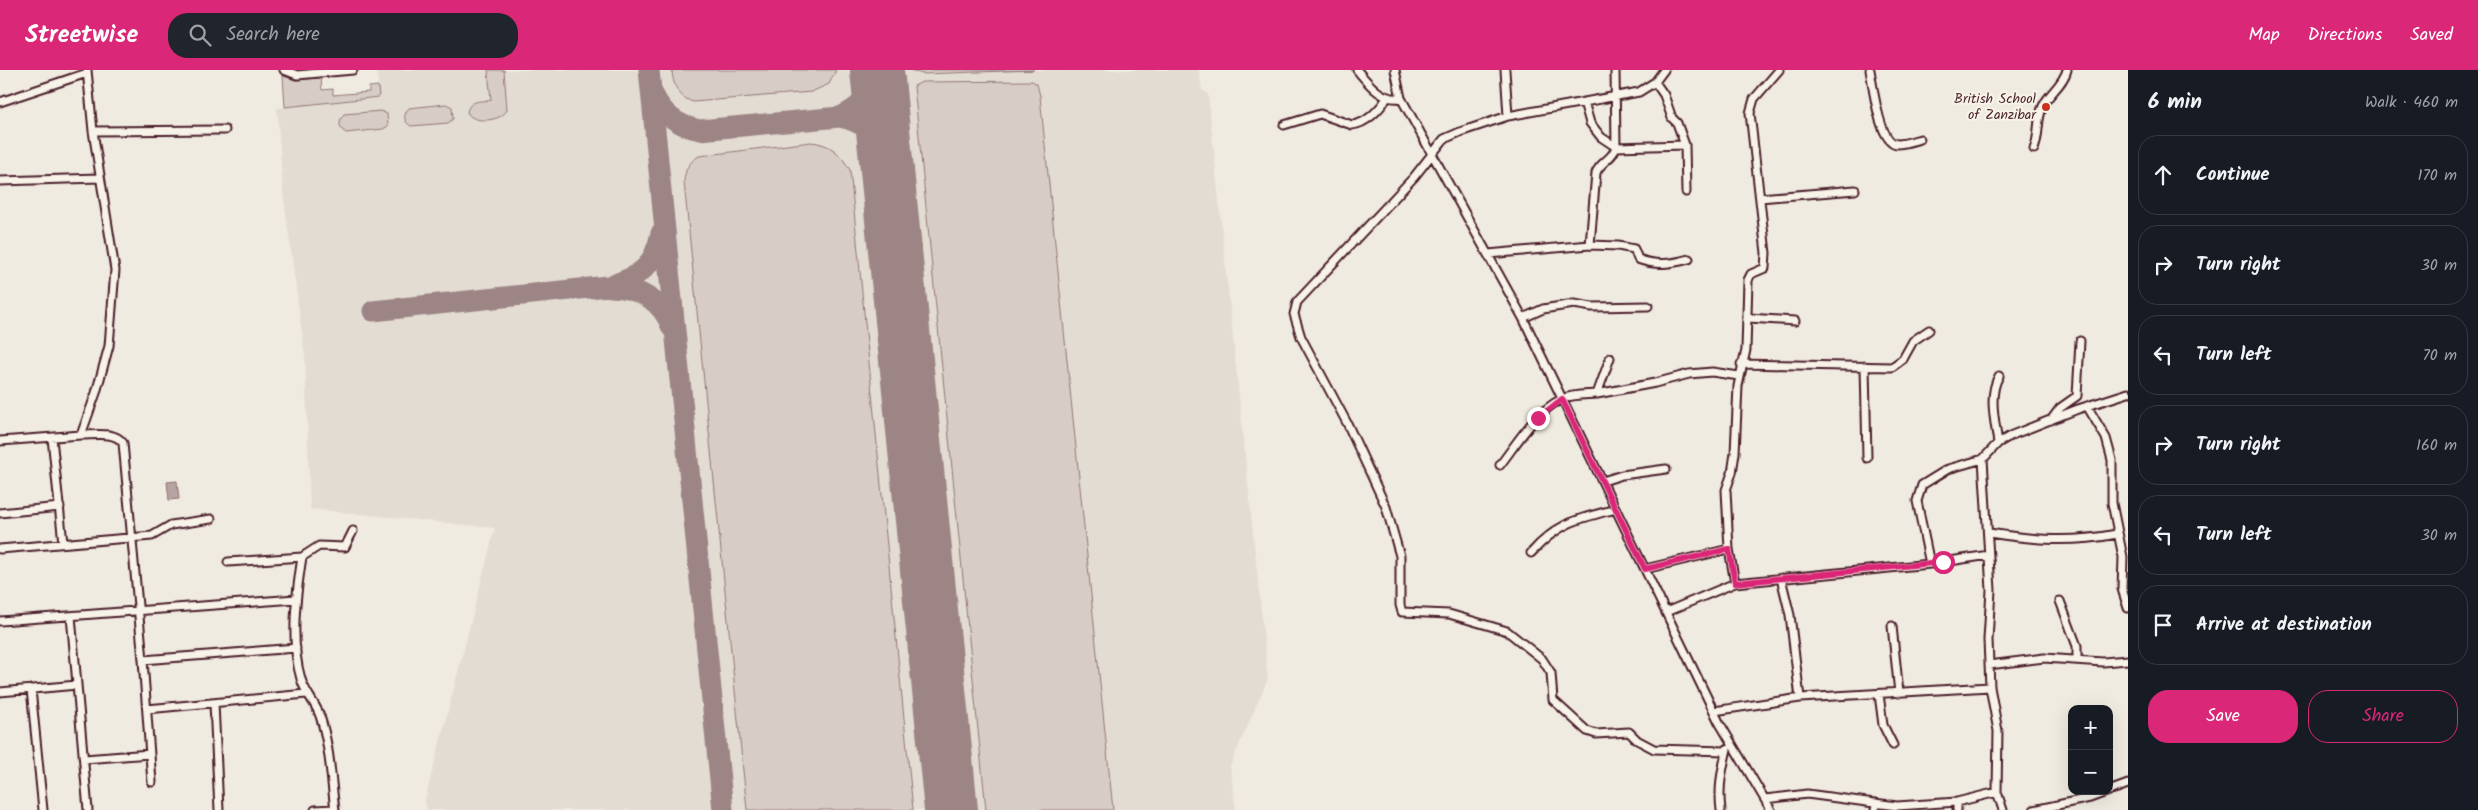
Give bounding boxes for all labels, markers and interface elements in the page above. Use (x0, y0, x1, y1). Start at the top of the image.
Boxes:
search box (168, 13, 518, 58)
text: Streetwise (25, 16, 138, 55)
text: Search here (226, 20, 320, 50)
icon: search (186, 21, 214, 49)
text: Map (2248, 21, 2280, 50)
text: Directions (2308, 21, 2382, 50)
text: Saved (2410, 21, 2453, 50)
text: 6 min (2148, 86, 2202, 119)
place label: British School of Zanzibar (1954, 88, 2037, 126)
text: Walk · 460 m (2365, 90, 2458, 115)
marker: British School of Zanzibar (2040, 101, 2052, 113)
text: Continue (2196, 160, 2269, 190)
icon: ahead (2149, 161, 2177, 189)
text: 170 m (2417, 163, 2457, 188)
text: Turn right (2196, 250, 2281, 280)
icon: right (2149, 251, 2177, 279)
text: 30 m (2421, 253, 2457, 278)
text: Turn left (2196, 340, 2271, 370)
icon: left (2149, 341, 2177, 369)
text: 70 m (2422, 343, 2457, 368)
route end (1527, 407, 1550, 430)
text: Turn right (2196, 430, 2281, 460)
icon: right (2149, 431, 2177, 459)
text: 160 m (2416, 433, 2457, 458)
text: Turn left (2196, 520, 2271, 550)
icon: left (2149, 521, 2177, 549)
text: 30 m (2421, 523, 2457, 548)
route start (1932, 551, 1955, 574)
text: Arrive at destination (2196, 610, 2372, 640)
icon: arrive (2149, 611, 2177, 639)
button: Save (2148, 690, 2298, 743)
button: Share (2308, 690, 2458, 743)
map controls (2068, 705, 2113, 795)
button: + (2068, 705, 2113, 750)
button: − (2068, 750, 2113, 795)

